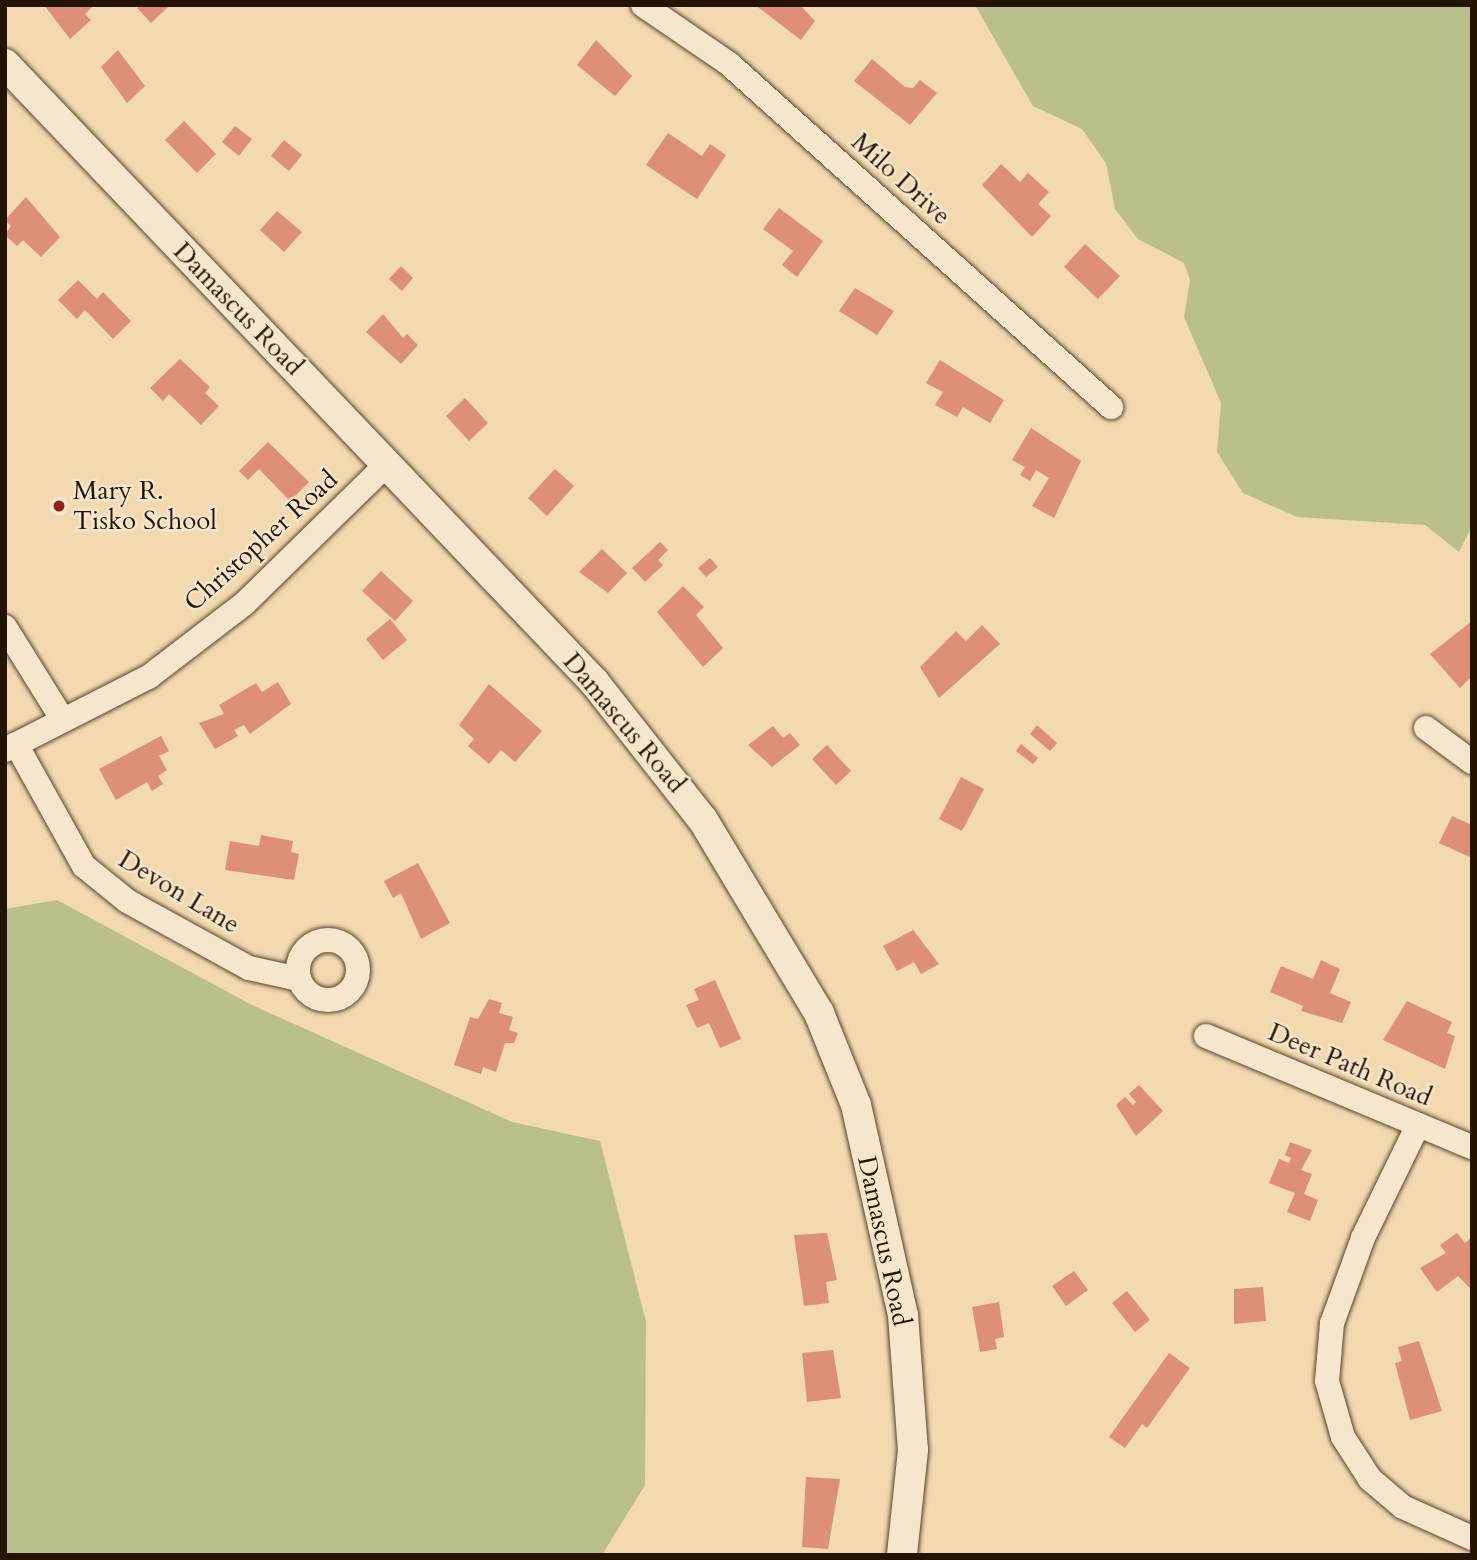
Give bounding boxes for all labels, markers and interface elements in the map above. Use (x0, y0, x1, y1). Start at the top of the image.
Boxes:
street label: Milo Drive (845, 126, 957, 232)
street label: Damascus Road (167, 236, 309, 382)
street label: Christopher Road (178, 464, 344, 618)
place label: Mary R. Tisko School (73, 475, 217, 536)
marker: Mary R. Tisko School (51, 498, 67, 514)
street label: Damascus Road (556, 647, 692, 799)
street label: Devon Lane (113, 844, 245, 940)
street label: Deer Path Road (1264, 1017, 1436, 1113)
street label: Damascus Road (851, 1153, 917, 1329)

